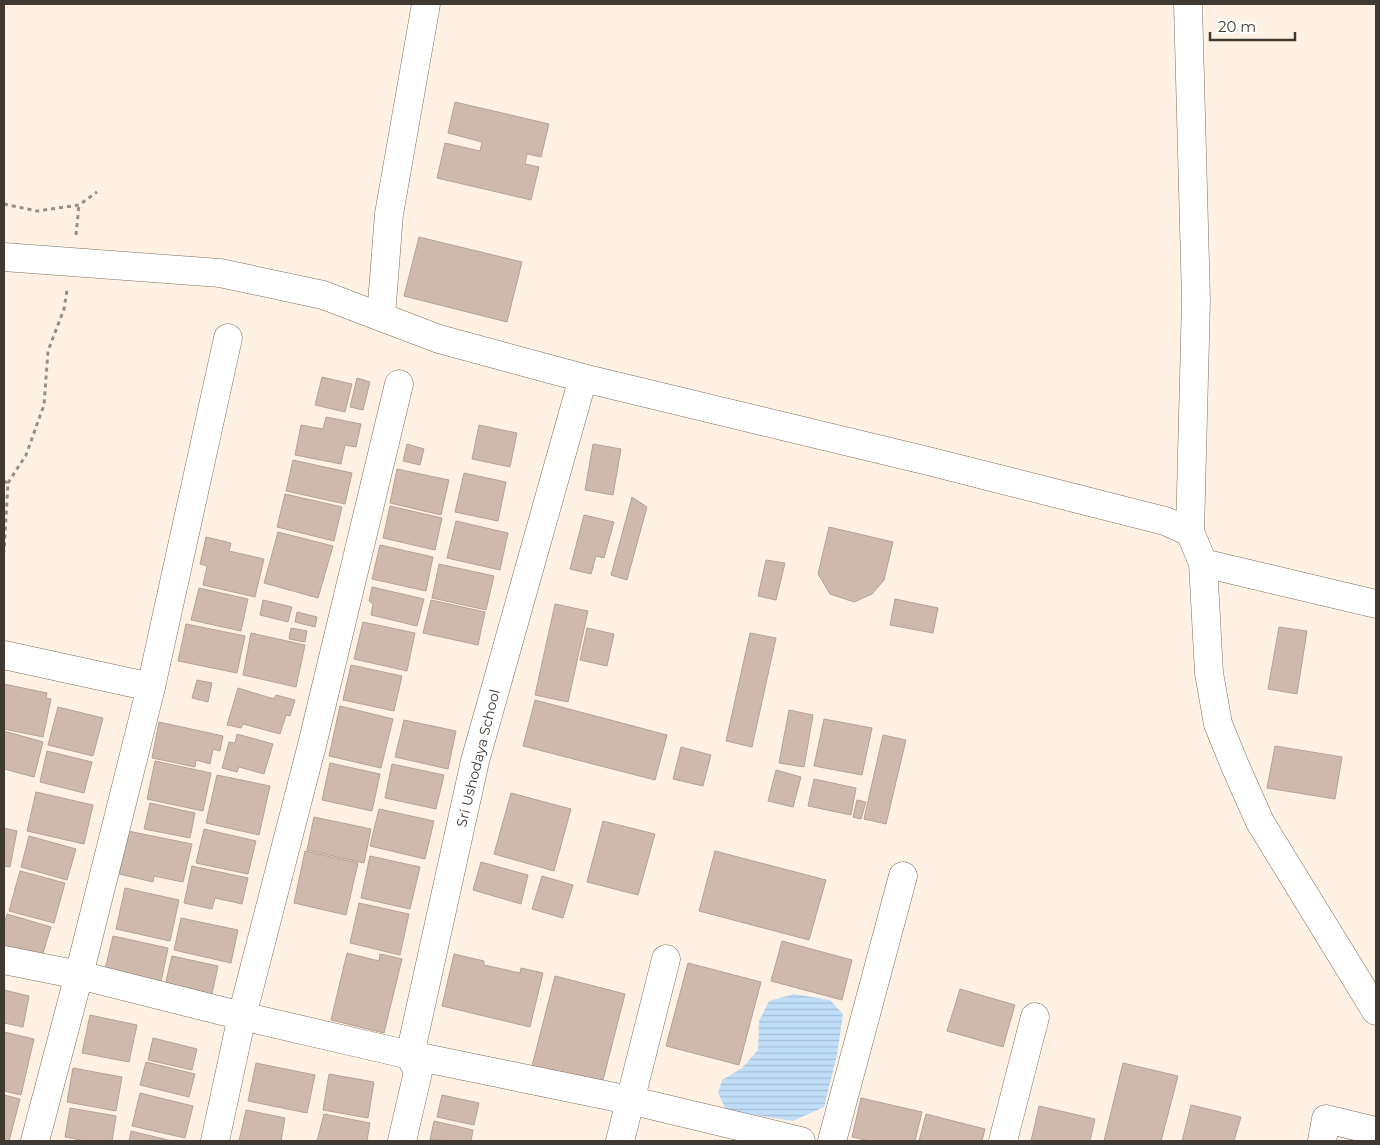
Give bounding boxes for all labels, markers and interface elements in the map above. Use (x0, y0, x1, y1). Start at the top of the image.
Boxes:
scale bar (1210, 10, 1295, 42)
text: 20 m (1218, 17, 1256, 36)
street label: Sri Ushodaya School (452, 687, 504, 829)

